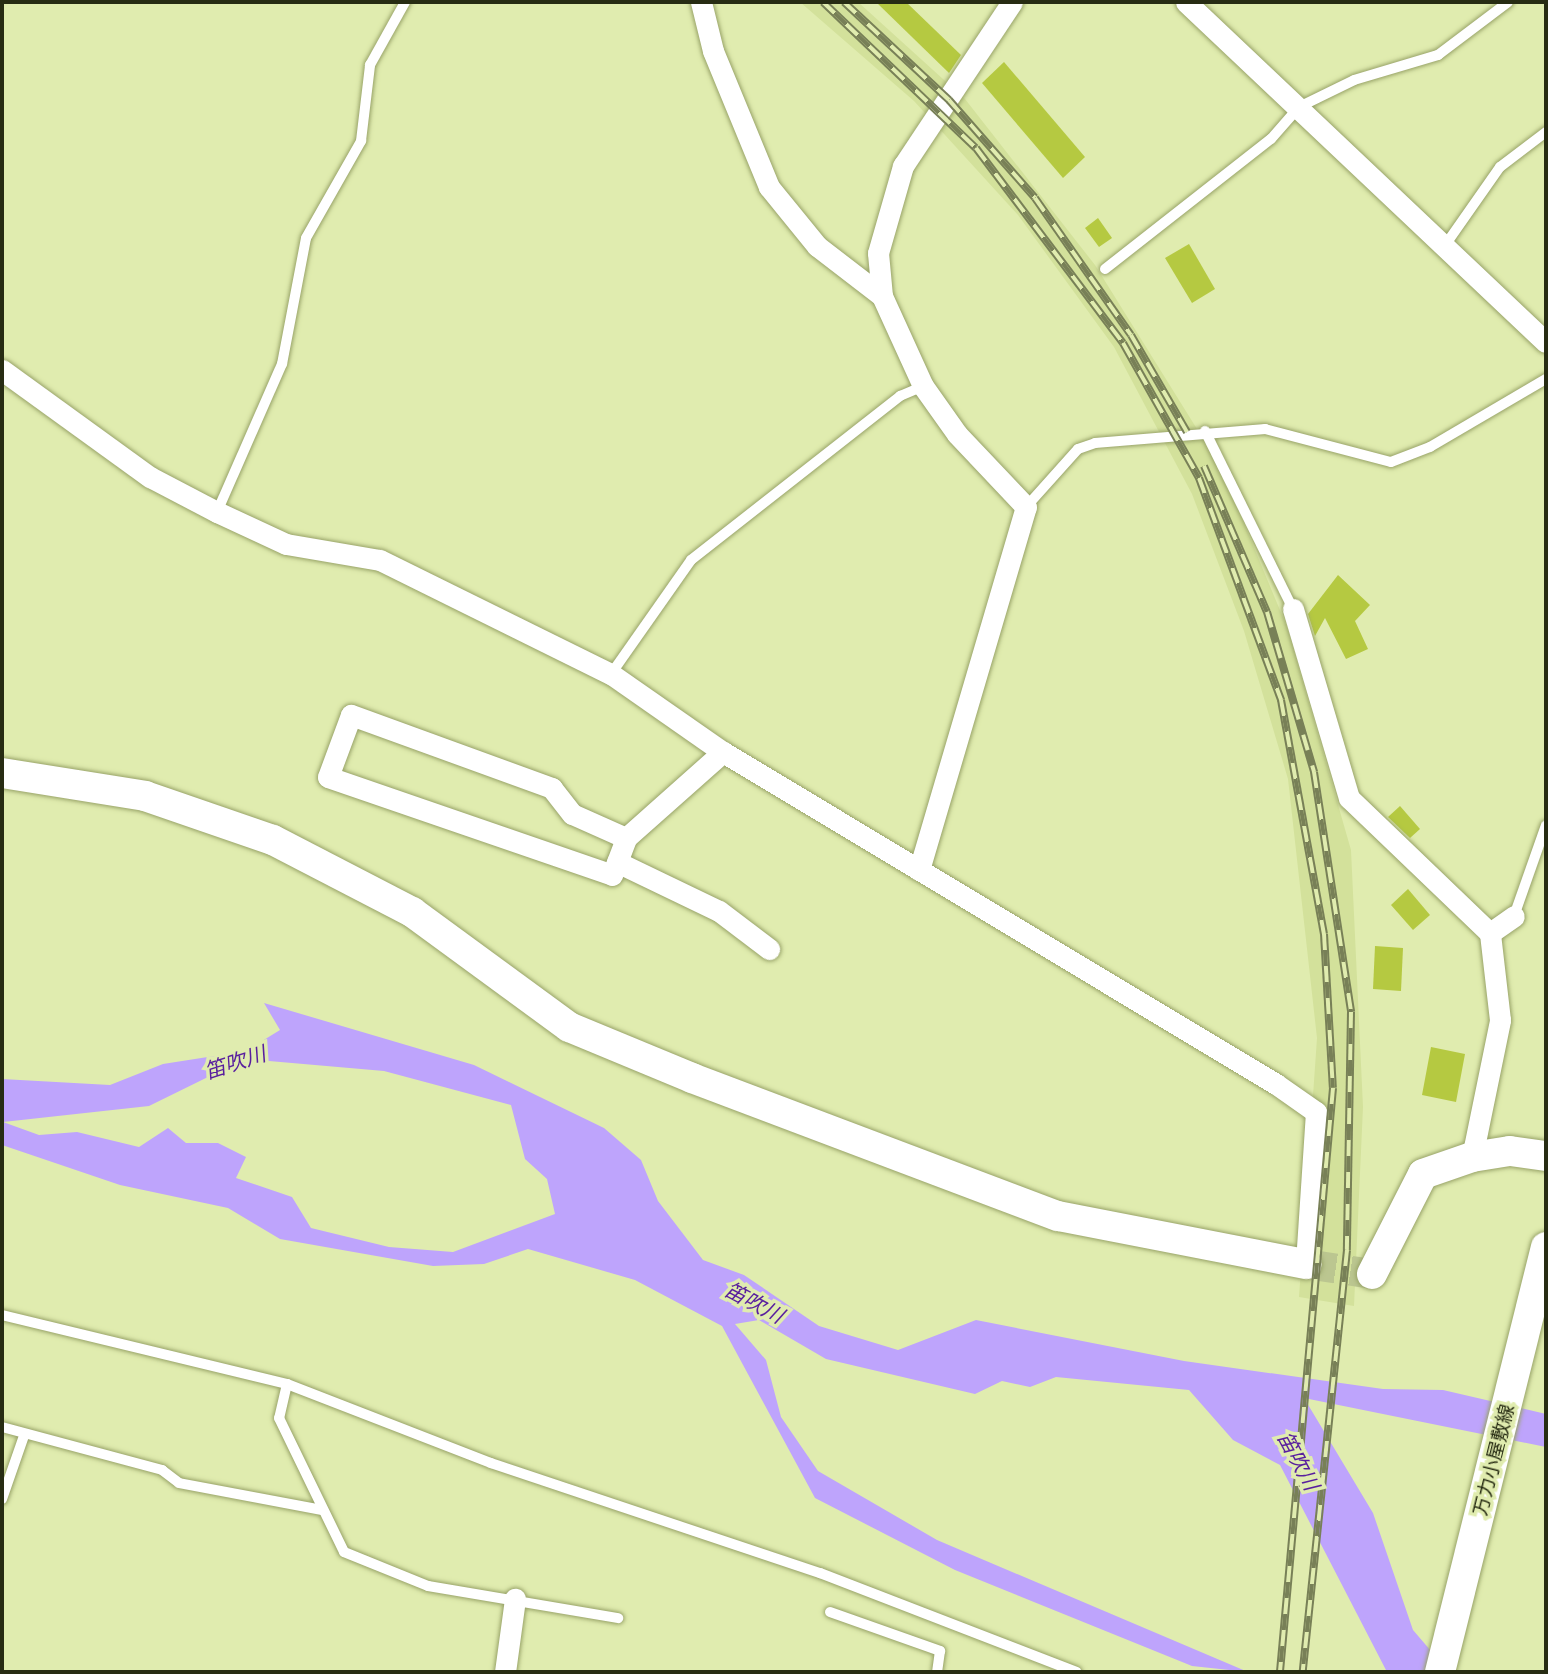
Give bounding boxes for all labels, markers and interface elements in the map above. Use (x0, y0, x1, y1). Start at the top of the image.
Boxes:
water label: 笛吹川 (201, 1041, 269, 1085)
water label: 笛吹川 (720, 1277, 788, 1329)
street label: 万力小屋敷線 (1469, 1402, 1519, 1518)
water label: 笛吹川 (1272, 1427, 1324, 1495)

